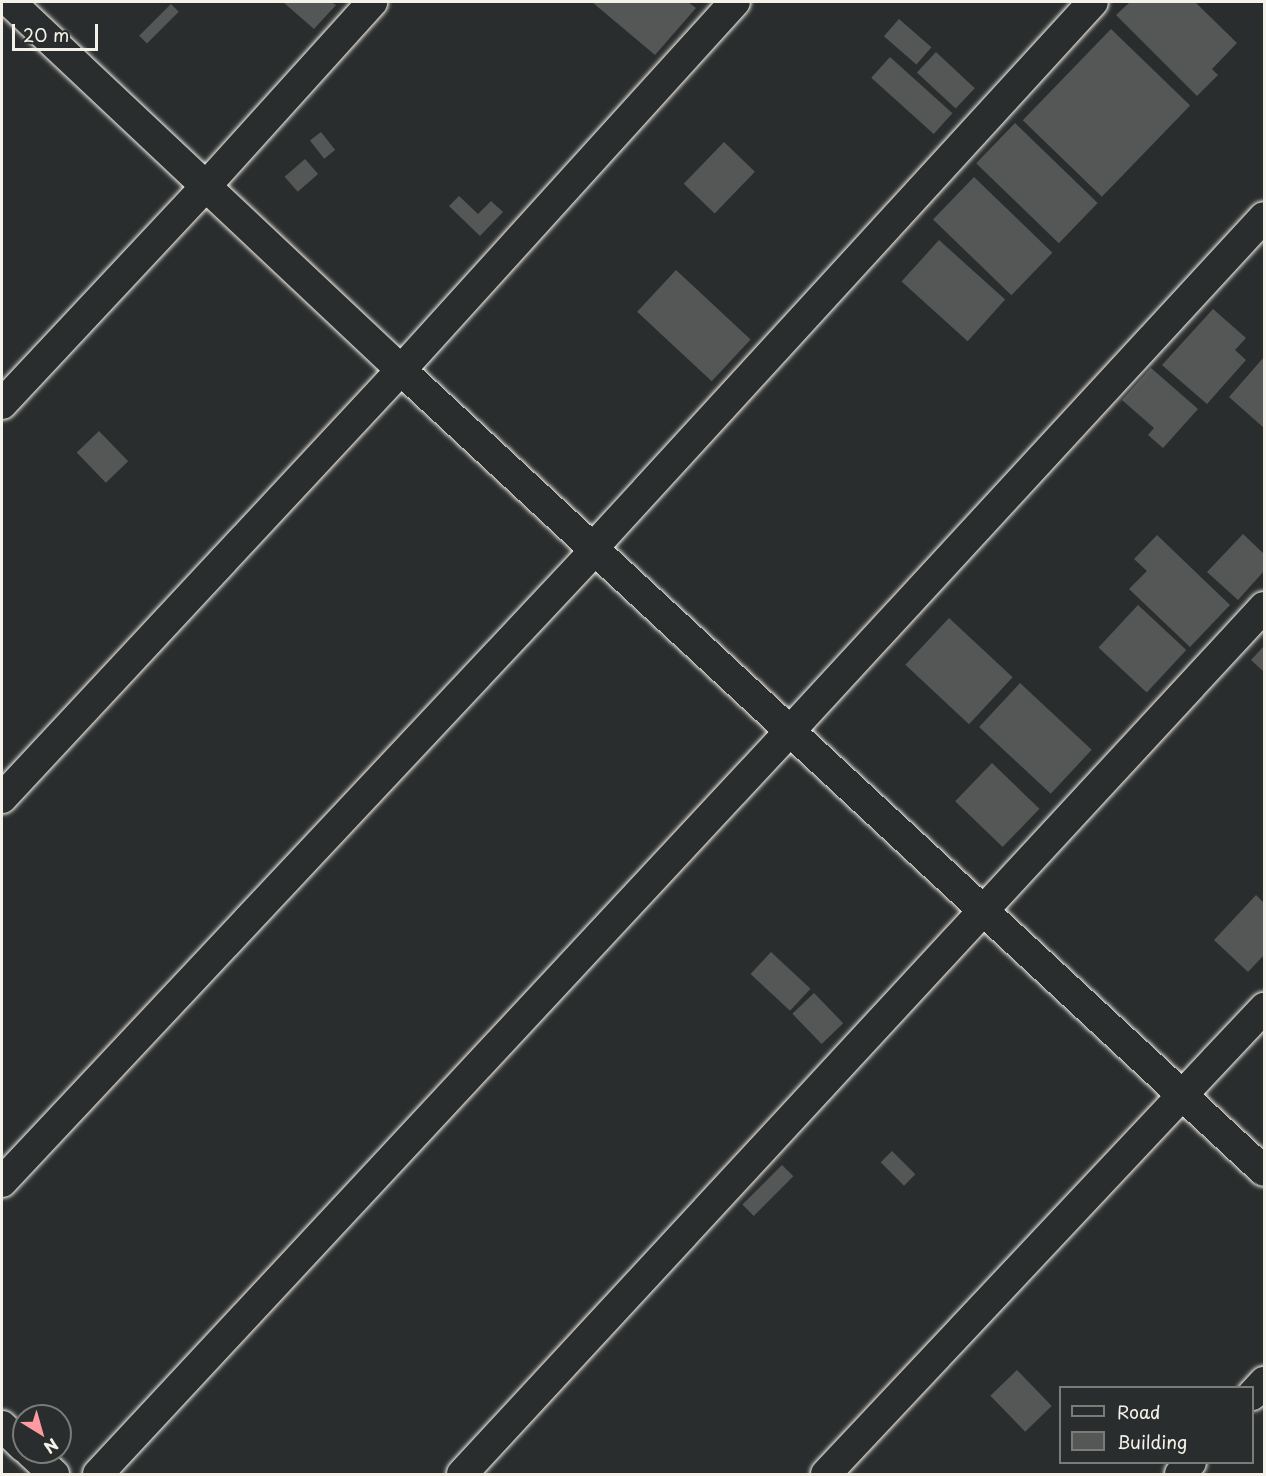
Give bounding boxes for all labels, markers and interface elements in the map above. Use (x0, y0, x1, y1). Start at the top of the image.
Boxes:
scale bar (15, 12, 100, 50)
text: 20 m (23, 21, 69, 48)
legend (1059, 1386, 1254, 1464)
text: Road (1117, 1398, 1161, 1425)
north arrow (12, 1404, 72, 1464)
text: Building (1117, 1428, 1187, 1455)
text: N (39, 1433, 64, 1460)

